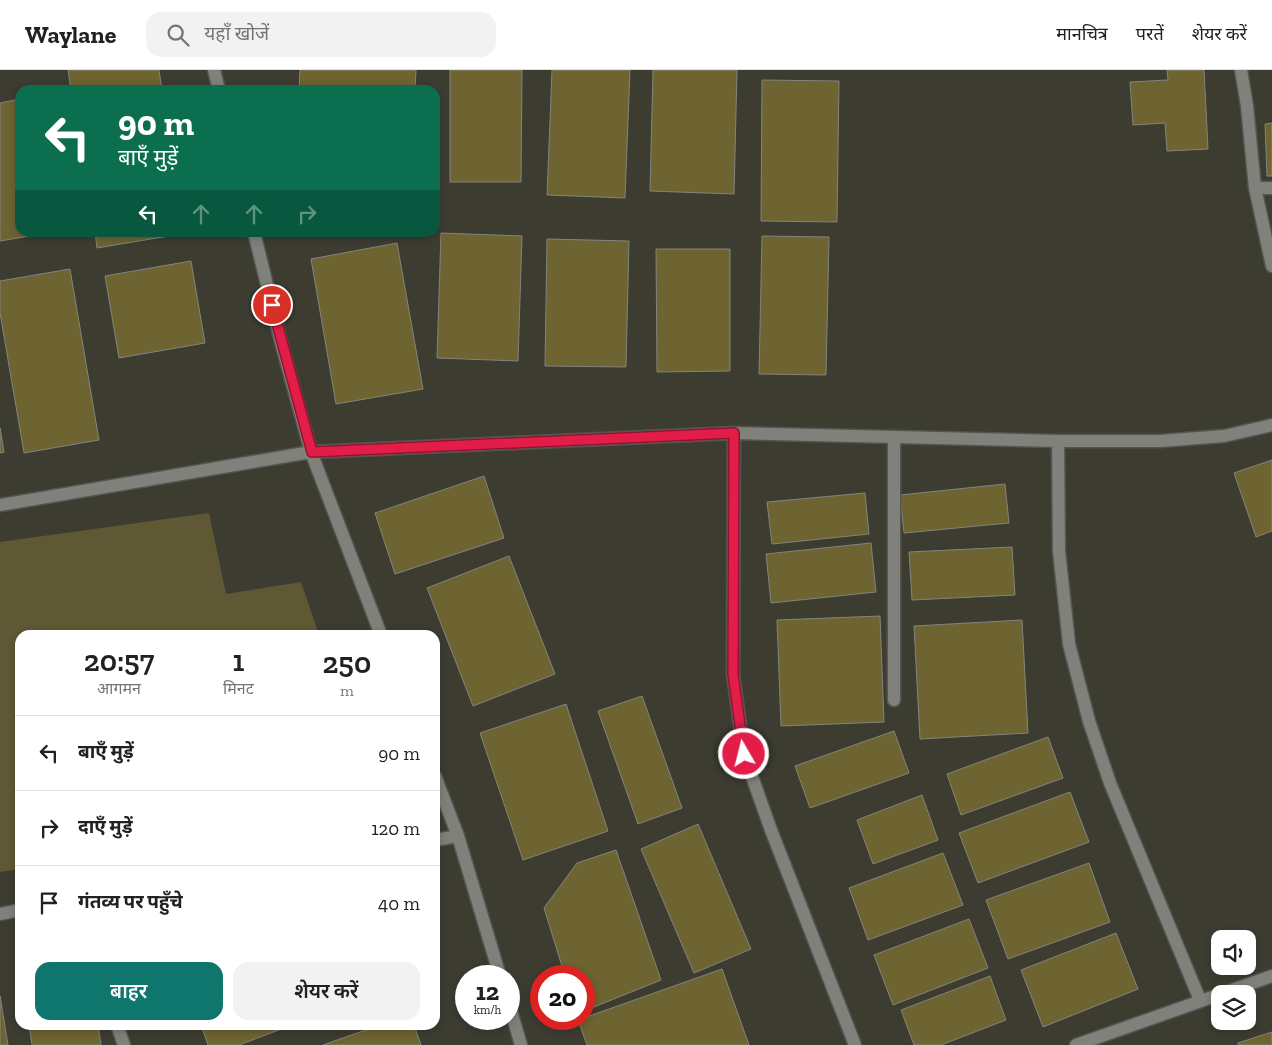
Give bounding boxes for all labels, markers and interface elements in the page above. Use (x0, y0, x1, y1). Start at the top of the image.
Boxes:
search box (146, 12, 496, 57)
text: Waylane (25, 20, 116, 49)
icon: search (164, 21, 192, 49)
text: यहाँ खोजें (204, 22, 269, 45)
text: मानचित्र (1056, 23, 1108, 45)
text: परतें (1136, 23, 1164, 45)
text: शेयर करें (1192, 23, 1247, 45)
text: 90 m (118, 102, 194, 144)
icon: left (35, 105, 100, 170)
text: बाएँ मुड़ें (118, 144, 178, 171)
icon: left (134, 200, 162, 228)
icon: ahead (187, 200, 215, 228)
icon: ahead (240, 200, 268, 228)
icon: right (293, 200, 321, 228)
pin (251, 284, 293, 326)
icon: arrive (258, 291, 286, 319)
text: 20:57 (84, 643, 154, 679)
text: 1 (232, 643, 244, 679)
text: 250 (323, 645, 371, 681)
text: आगमन (97, 679, 141, 698)
text: मिनट (223, 679, 254, 698)
text: m (340, 681, 354, 700)
position arrow (717, 727, 769, 779)
icon: left (35, 739, 63, 767)
text: बाएँ मुड़ें (78, 740, 134, 763)
text: 90 m (378, 742, 420, 765)
icon: right (35, 814, 63, 842)
text: दाएँ मुड़ें (78, 815, 133, 838)
text: 120 m (371, 817, 420, 840)
icon: arrive (35, 889, 63, 917)
text: गंतव्य पर पहुँचे (78, 890, 183, 913)
text: 40 m (378, 892, 420, 915)
map controls (1211, 930, 1256, 1030)
button: sound (1211, 930, 1256, 975)
button: बाहर (35, 962, 223, 1020)
button: शेयर करें (233, 962, 420, 1020)
speed limit sign: 20 (530, 965, 595, 1030)
text: 12 (476, 976, 499, 1006)
button: layers (1211, 985, 1256, 1030)
text: km/h (474, 1003, 501, 1017)

